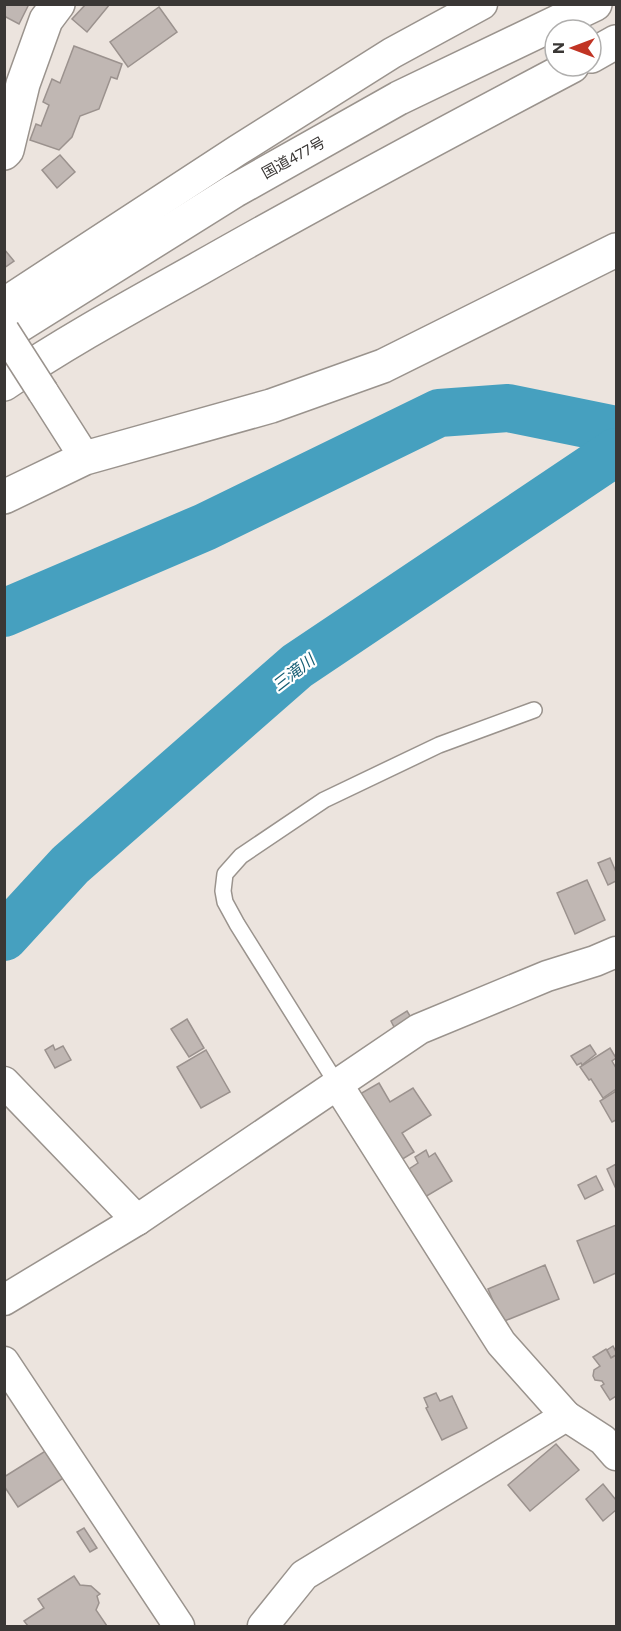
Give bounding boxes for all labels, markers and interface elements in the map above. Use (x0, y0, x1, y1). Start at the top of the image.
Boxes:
north arrow (543, 18, 603, 78)
text: N (548, 42, 567, 54)
street label: 国道477号 (258, 132, 328, 182)
water label: 三滝川 (268, 649, 319, 694)

